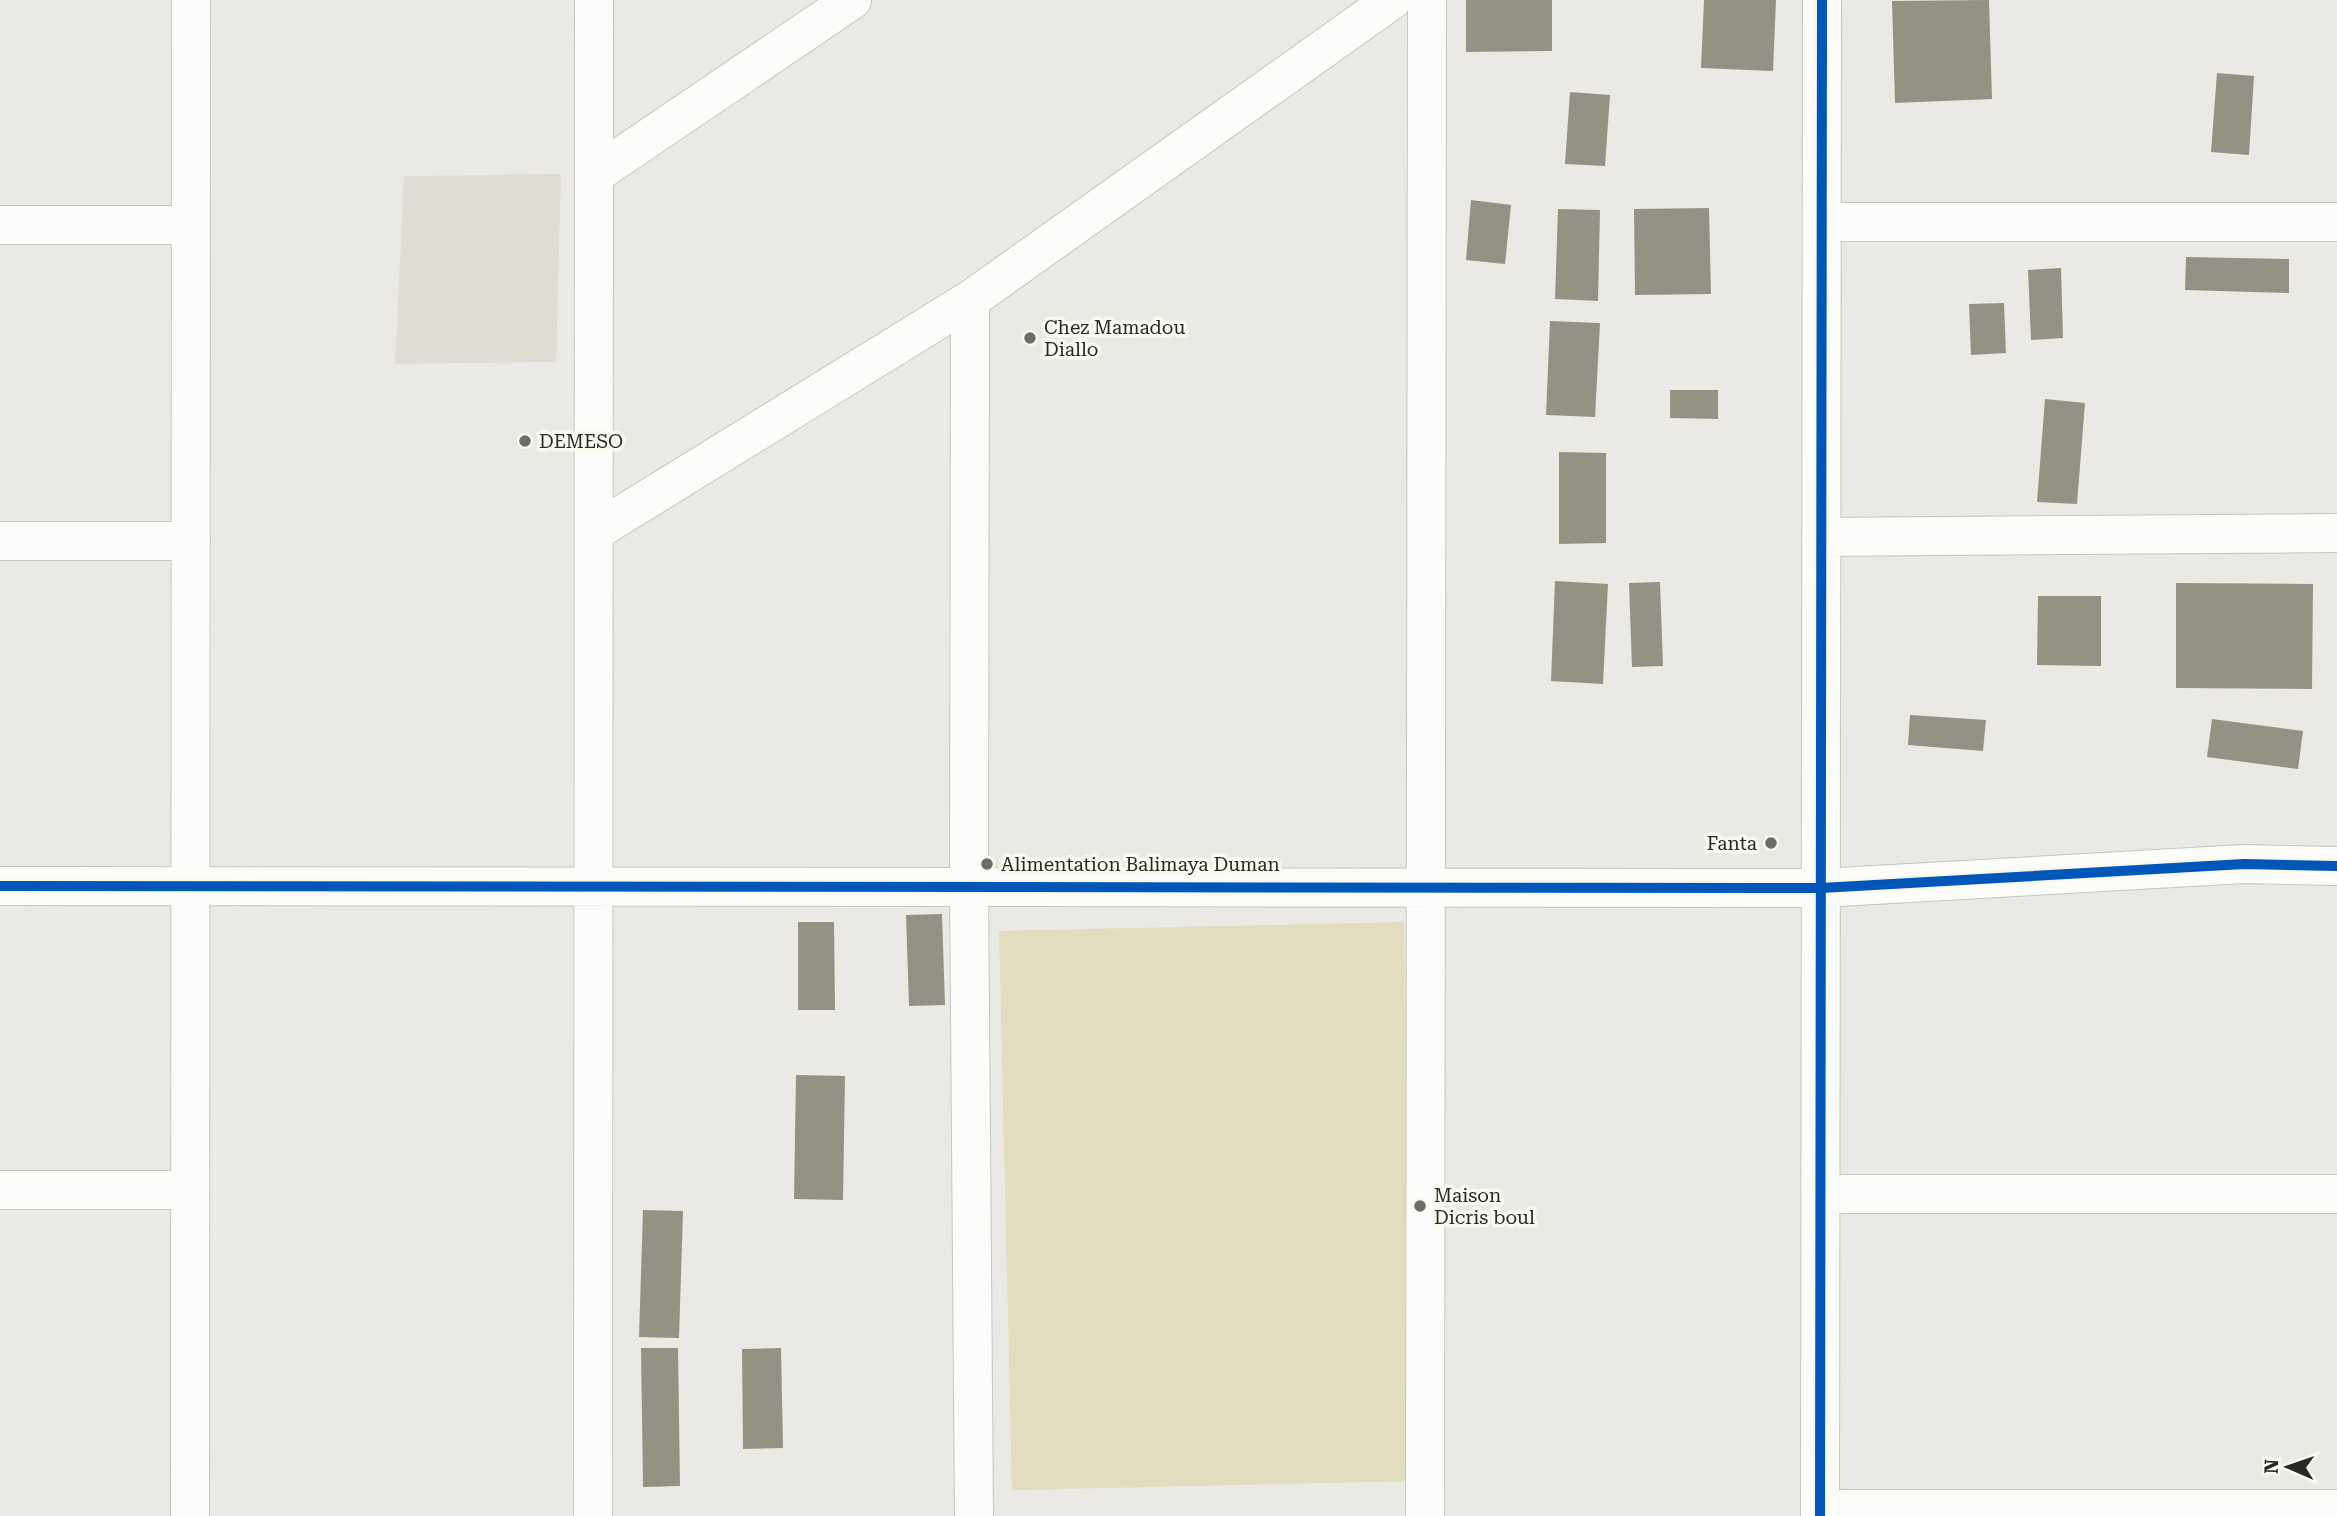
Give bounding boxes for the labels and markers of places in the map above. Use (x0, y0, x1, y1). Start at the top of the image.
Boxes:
place label: Chez Mamadou Diallo (1044, 316, 1185, 361)
marker: Chez Mamadou Diallo (1022, 330, 1038, 346)
place label: DEMESO (539, 430, 623, 453)
marker: DEMESO (517, 433, 533, 449)
place label: Fanta (1707, 832, 1758, 855)
marker: Fanta (1763, 835, 1779, 851)
place label: Alimentation Balimaya Duman (1001, 853, 1280, 876)
marker: Alimentation Balimaya Duman (979, 856, 995, 872)
place label: Maison Dicris boul (1434, 1184, 1535, 1229)
marker: Maison Dicris boul (1412, 1198, 1428, 1214)

